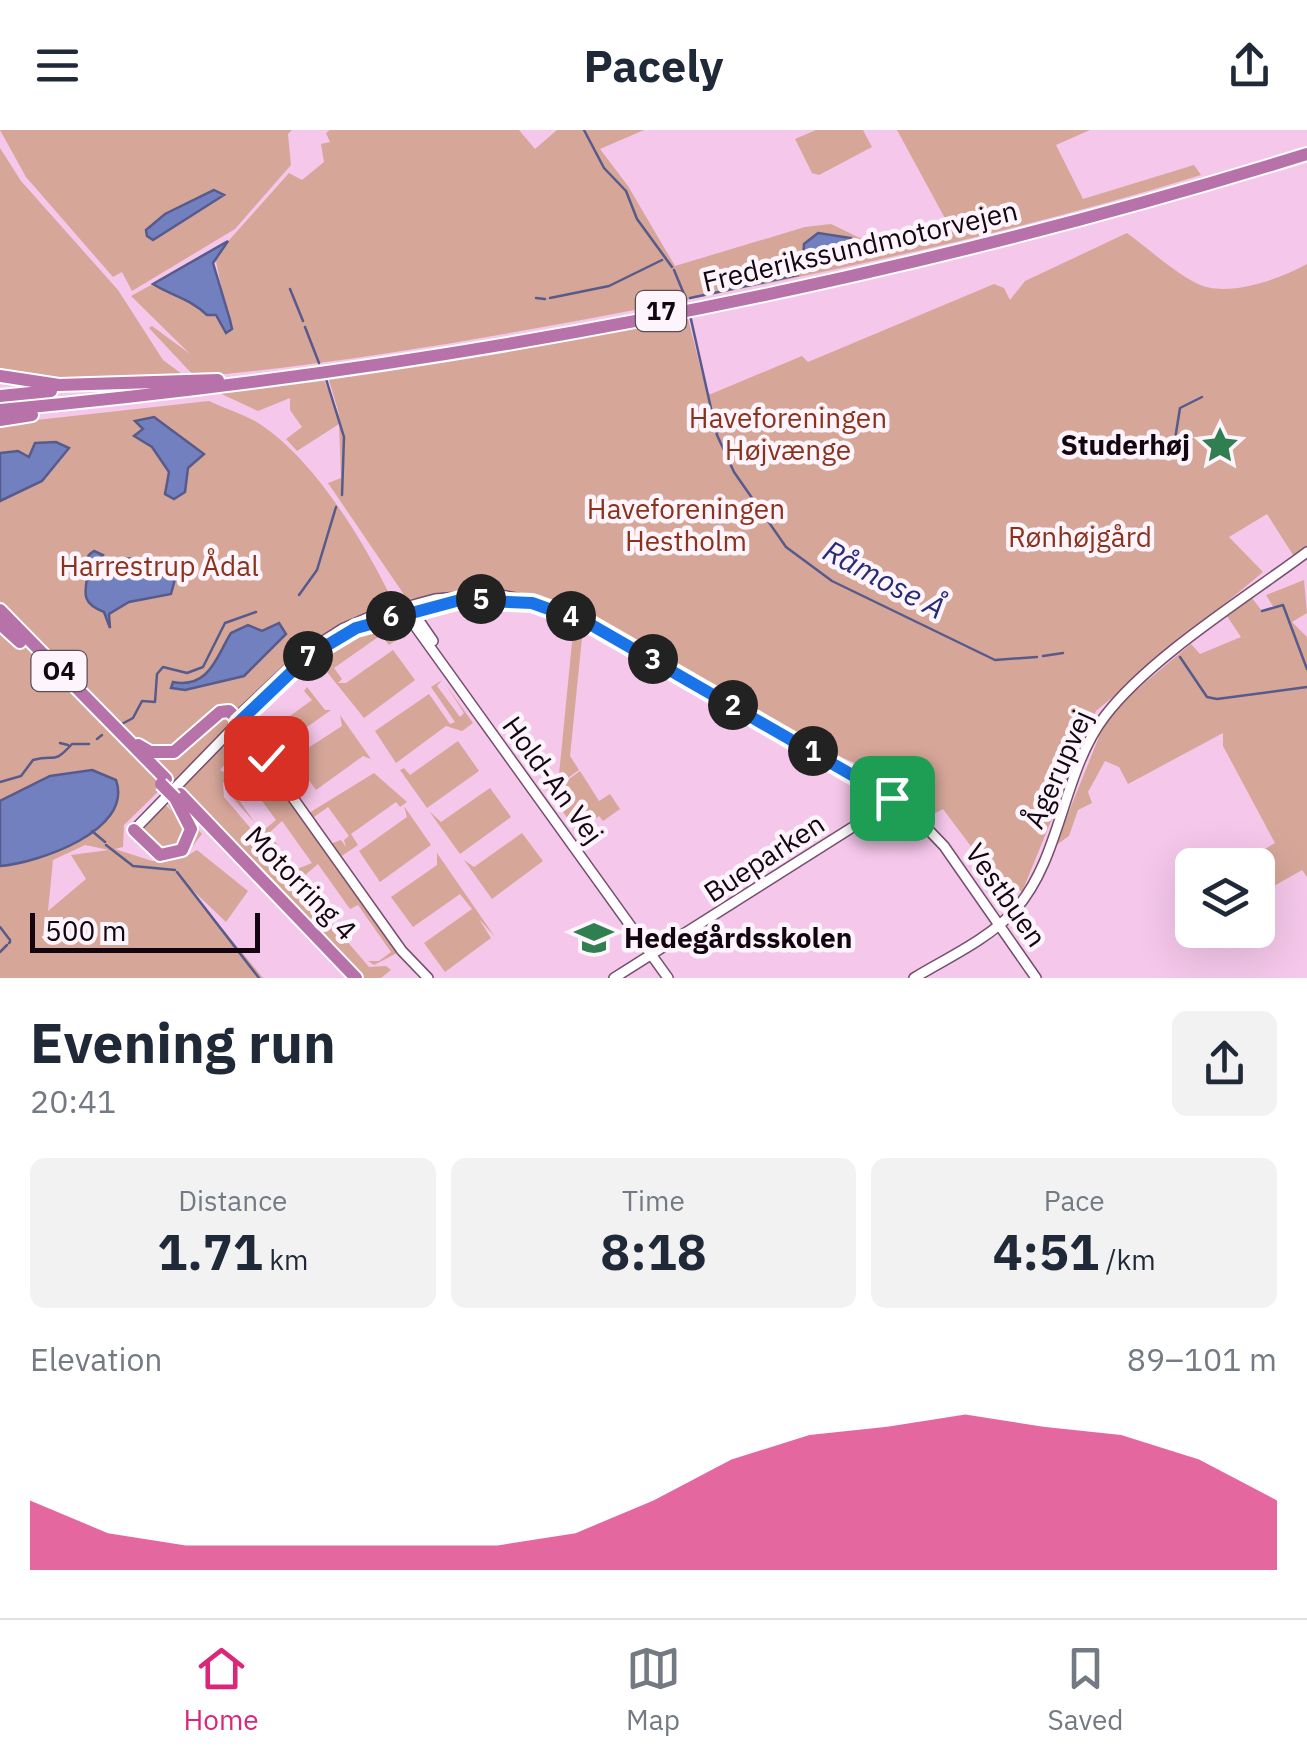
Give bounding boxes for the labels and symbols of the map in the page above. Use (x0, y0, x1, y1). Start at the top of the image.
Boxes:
street label: Frederikssundmotorvejen (699, 191, 1021, 300)
road number: 17 (636, 291, 686, 331)
park label: Haveforeningen Højvænge (689, 399, 887, 468)
place icon: Studerhøj (1199, 424, 1241, 466)
place label: Studerhøj (1060, 426, 1190, 463)
park label: Haveforeningen Hestholm (587, 490, 785, 559)
park label: Rønhøjgård (1008, 518, 1152, 555)
water label: Råmose Å (817, 530, 952, 627)
park label: Harrestrup Ådal (59, 547, 259, 584)
pin: 5 (456, 574, 506, 624)
pin: 6 (366, 591, 416, 641)
pin: 4 (546, 591, 596, 641)
pin: 7 (283, 631, 333, 681)
pin: 3 (628, 634, 678, 684)
road number: O4 (32, 651, 86, 691)
pin: 2 (708, 680, 758, 730)
street label: Ågerupvej (1015, 704, 1100, 834)
street label: Hold-An Vej (495, 709, 612, 851)
pin (224, 716, 309, 801)
pin: 1 (788, 726, 838, 776)
pin (850, 756, 935, 841)
street label: Bueparken (696, 805, 831, 910)
street label: Motorring 4 (238, 817, 365, 948)
street label: Vestbuen (957, 836, 1055, 954)
scale bar (30, 908, 260, 953)
school or university icon: Hedegårdsskolen (573, 917, 615, 959)
place label: Hedegårdsskolen (624, 919, 852, 956)

